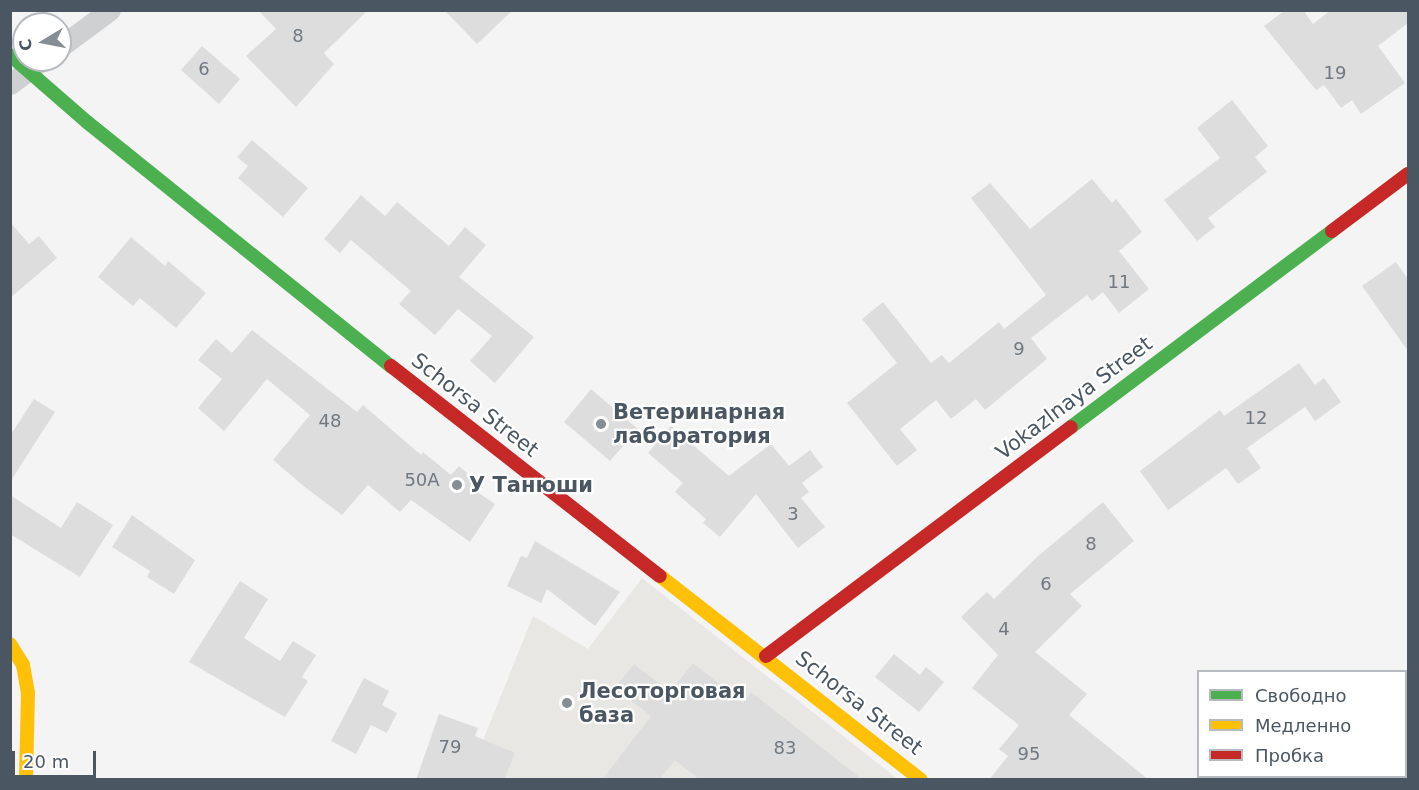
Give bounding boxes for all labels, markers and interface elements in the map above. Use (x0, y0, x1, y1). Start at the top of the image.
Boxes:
north arrow (12, 12, 72, 72)
house number: 8 (292, 25, 304, 47)
text: С (15, 37, 36, 52)
house number: 6 (198, 58, 210, 80)
house number: 19 (1324, 62, 1346, 84)
house number: 11 (1108, 271, 1130, 293)
street label: Vokazlnaya Street (991, 331, 1157, 465)
house number: 9 (1013, 338, 1025, 360)
street label: Schorsa Street (407, 348, 543, 462)
place label: Ветеринарная лаборатория (613, 399, 785, 449)
house number: 12 (1245, 407, 1267, 429)
house number: 48 (319, 410, 341, 432)
marker: Ветеринарная лаборатория (594, 417, 608, 431)
house number: 50А (404, 469, 440, 491)
place label: У Танюши (469, 472, 593, 498)
marker: У Танюши (450, 478, 464, 492)
house number: 3 (787, 503, 799, 525)
house number: 8 (1085, 533, 1097, 555)
house number: 6 (1040, 573, 1052, 595)
house number: 4 (998, 618, 1010, 640)
street label: Schorsa Street (791, 646, 927, 760)
legend (1197, 670, 1407, 778)
place label: Лесоторговая база (579, 678, 746, 728)
text: Свободно (1255, 685, 1347, 706)
marker: Лесоторговая база (560, 696, 574, 710)
text: Медленно (1255, 715, 1351, 736)
house number: 79 (439, 736, 461, 758)
house number: 83 (774, 737, 796, 759)
scale bar (15, 739, 99, 777)
house number: 95 (1018, 743, 1040, 765)
text: Пробка (1255, 745, 1324, 766)
text: 20 m (23, 751, 69, 772)

